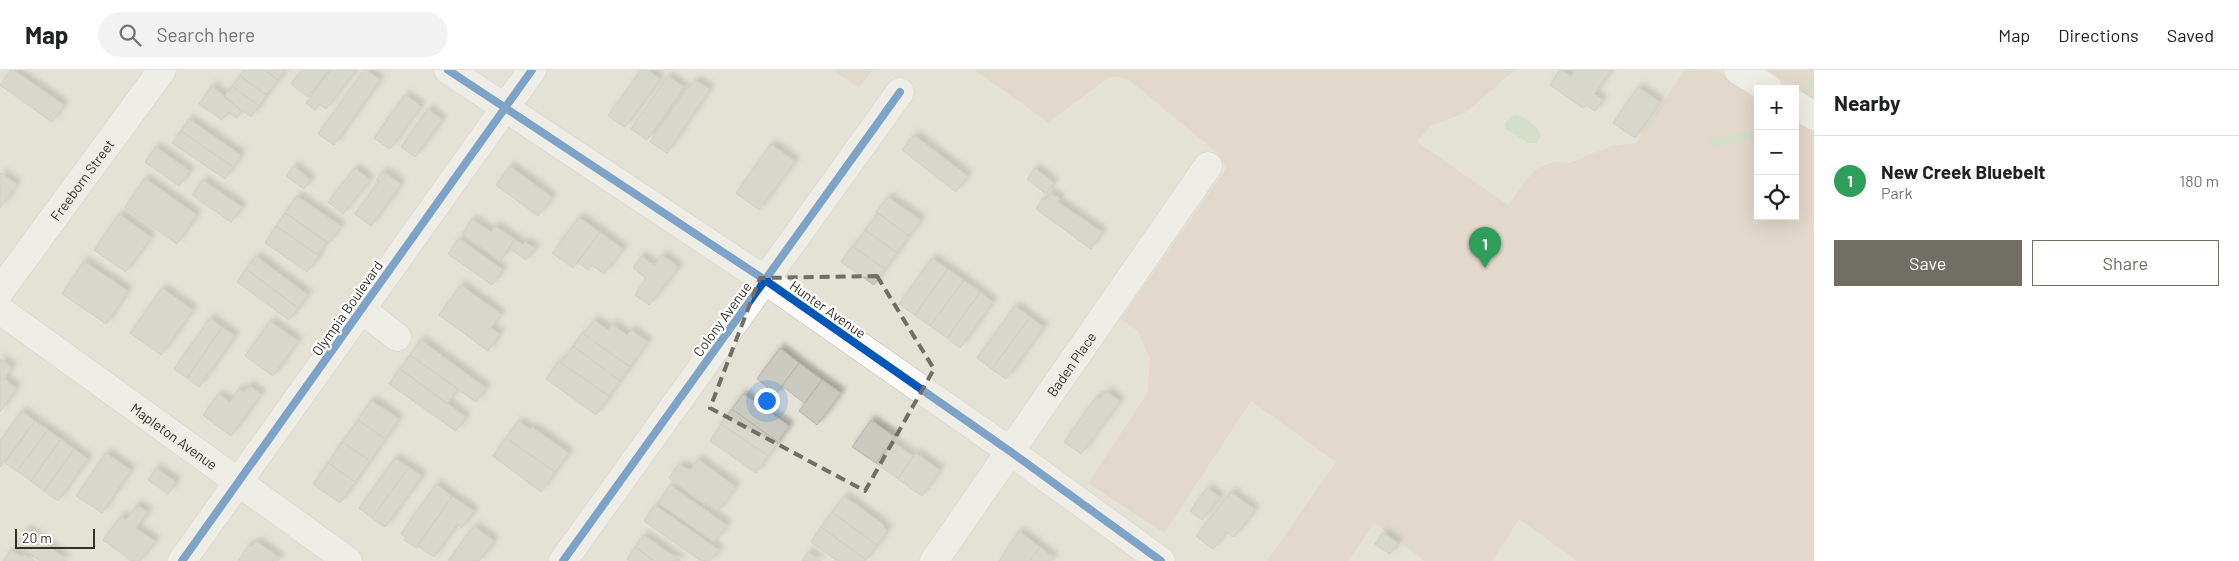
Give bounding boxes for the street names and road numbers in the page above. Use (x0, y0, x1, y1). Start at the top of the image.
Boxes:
street label: Freeborn Street (46, 136, 117, 224)
street label: Olympia Boulevard (308, 257, 386, 359)
street label: Hunter Avenue (787, 277, 869, 341)
street label: Colony Avenue (689, 278, 755, 360)
street label: Baden Place (1043, 328, 1099, 399)
street label: Mapleton Avenue (128, 399, 221, 473)

